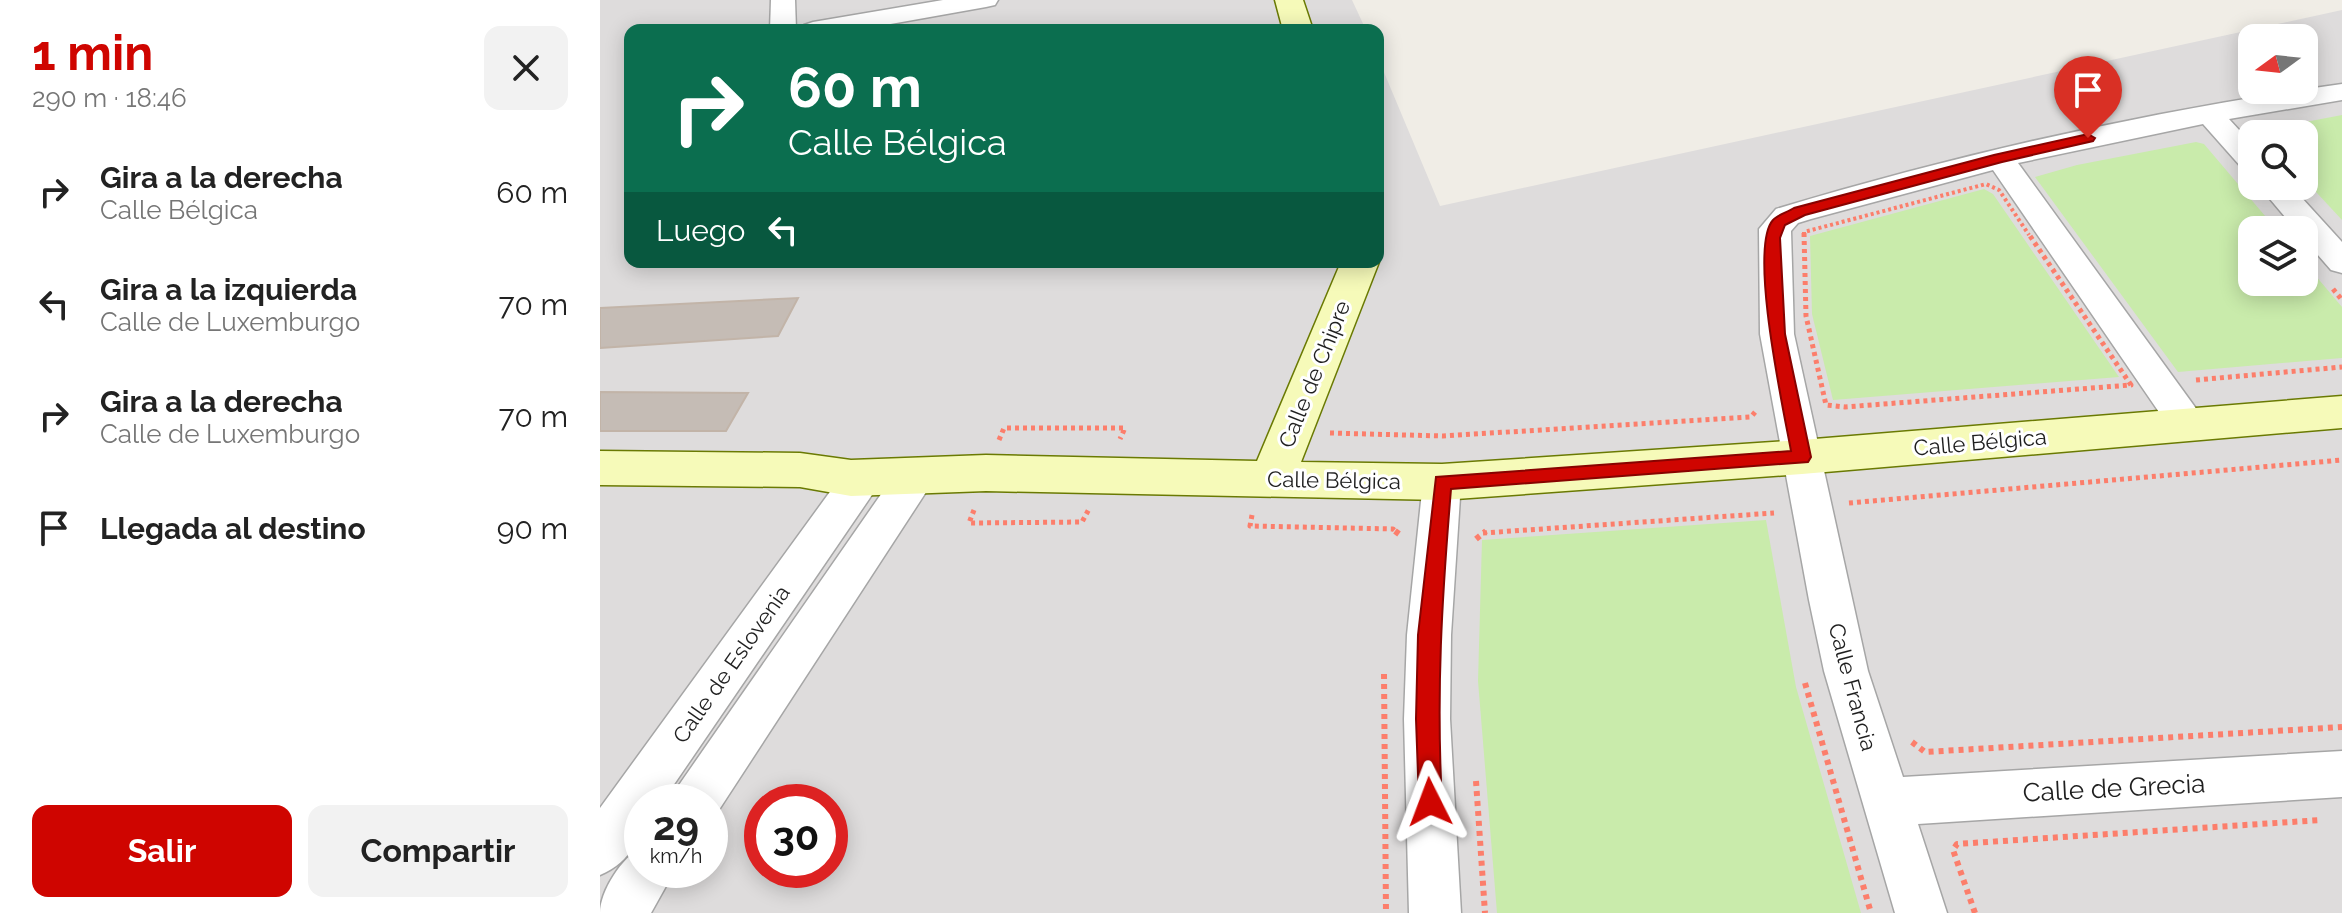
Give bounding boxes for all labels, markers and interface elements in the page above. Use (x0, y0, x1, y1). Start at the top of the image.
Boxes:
north arrow (2238, 24, 2318, 104)
map controls (2238, 24, 2318, 296)
text: 1 min (32, 25, 153, 81)
button: close (484, 26, 568, 110)
text: 60 m (788, 54, 922, 120)
icon: right (656, 56, 760, 160)
pin (2054, 56, 2122, 138)
icon: arrive (2066, 68, 2110, 112)
text: 290 m · 18:46 (32, 83, 187, 113)
button: search (2238, 120, 2318, 200)
text: Calle Bélgica (788, 121, 1007, 163)
text: Gira a la derecha (100, 160, 343, 195)
icon: right (32, 170, 76, 214)
text: 60 m (496, 175, 568, 210)
text: Calle Bélgica (100, 195, 258, 225)
icon: left (761, 208, 805, 252)
text: Luego (656, 213, 745, 248)
button: layers (2238, 216, 2318, 296)
text: Gira a la izquierda (100, 272, 357, 307)
icon: left (32, 282, 76, 326)
text: 70 m (498, 287, 568, 322)
street label: Calle de Chipre (1273, 297, 1355, 451)
text: Calle de Luxemburgo (100, 307, 360, 337)
text: Gira a la derecha (100, 384, 343, 419)
icon: right (32, 394, 76, 438)
text: 70 m (498, 399, 568, 434)
text: Calle de Luxemburgo (100, 419, 360, 449)
street label: Calle Bélgica (1912, 423, 2048, 461)
street label: Calle Bélgica (1267, 466, 1401, 494)
icon: arrive (32, 506, 76, 550)
text: Llegada al destino (100, 511, 366, 546)
text: 90 m (497, 511, 568, 546)
street label: Calle de Eslovenia (667, 580, 795, 748)
street label: Calle Francia (1823, 620, 1883, 754)
position arrow (1388, 760, 1472, 844)
street label: Calle de Grecia (2022, 768, 2206, 808)
speed limit sign: 30 (744, 784, 848, 888)
text: 29 (653, 802, 699, 849)
button: Salir (32, 805, 292, 897)
button: Compartir (308, 805, 568, 897)
text: km/h (650, 844, 702, 868)

